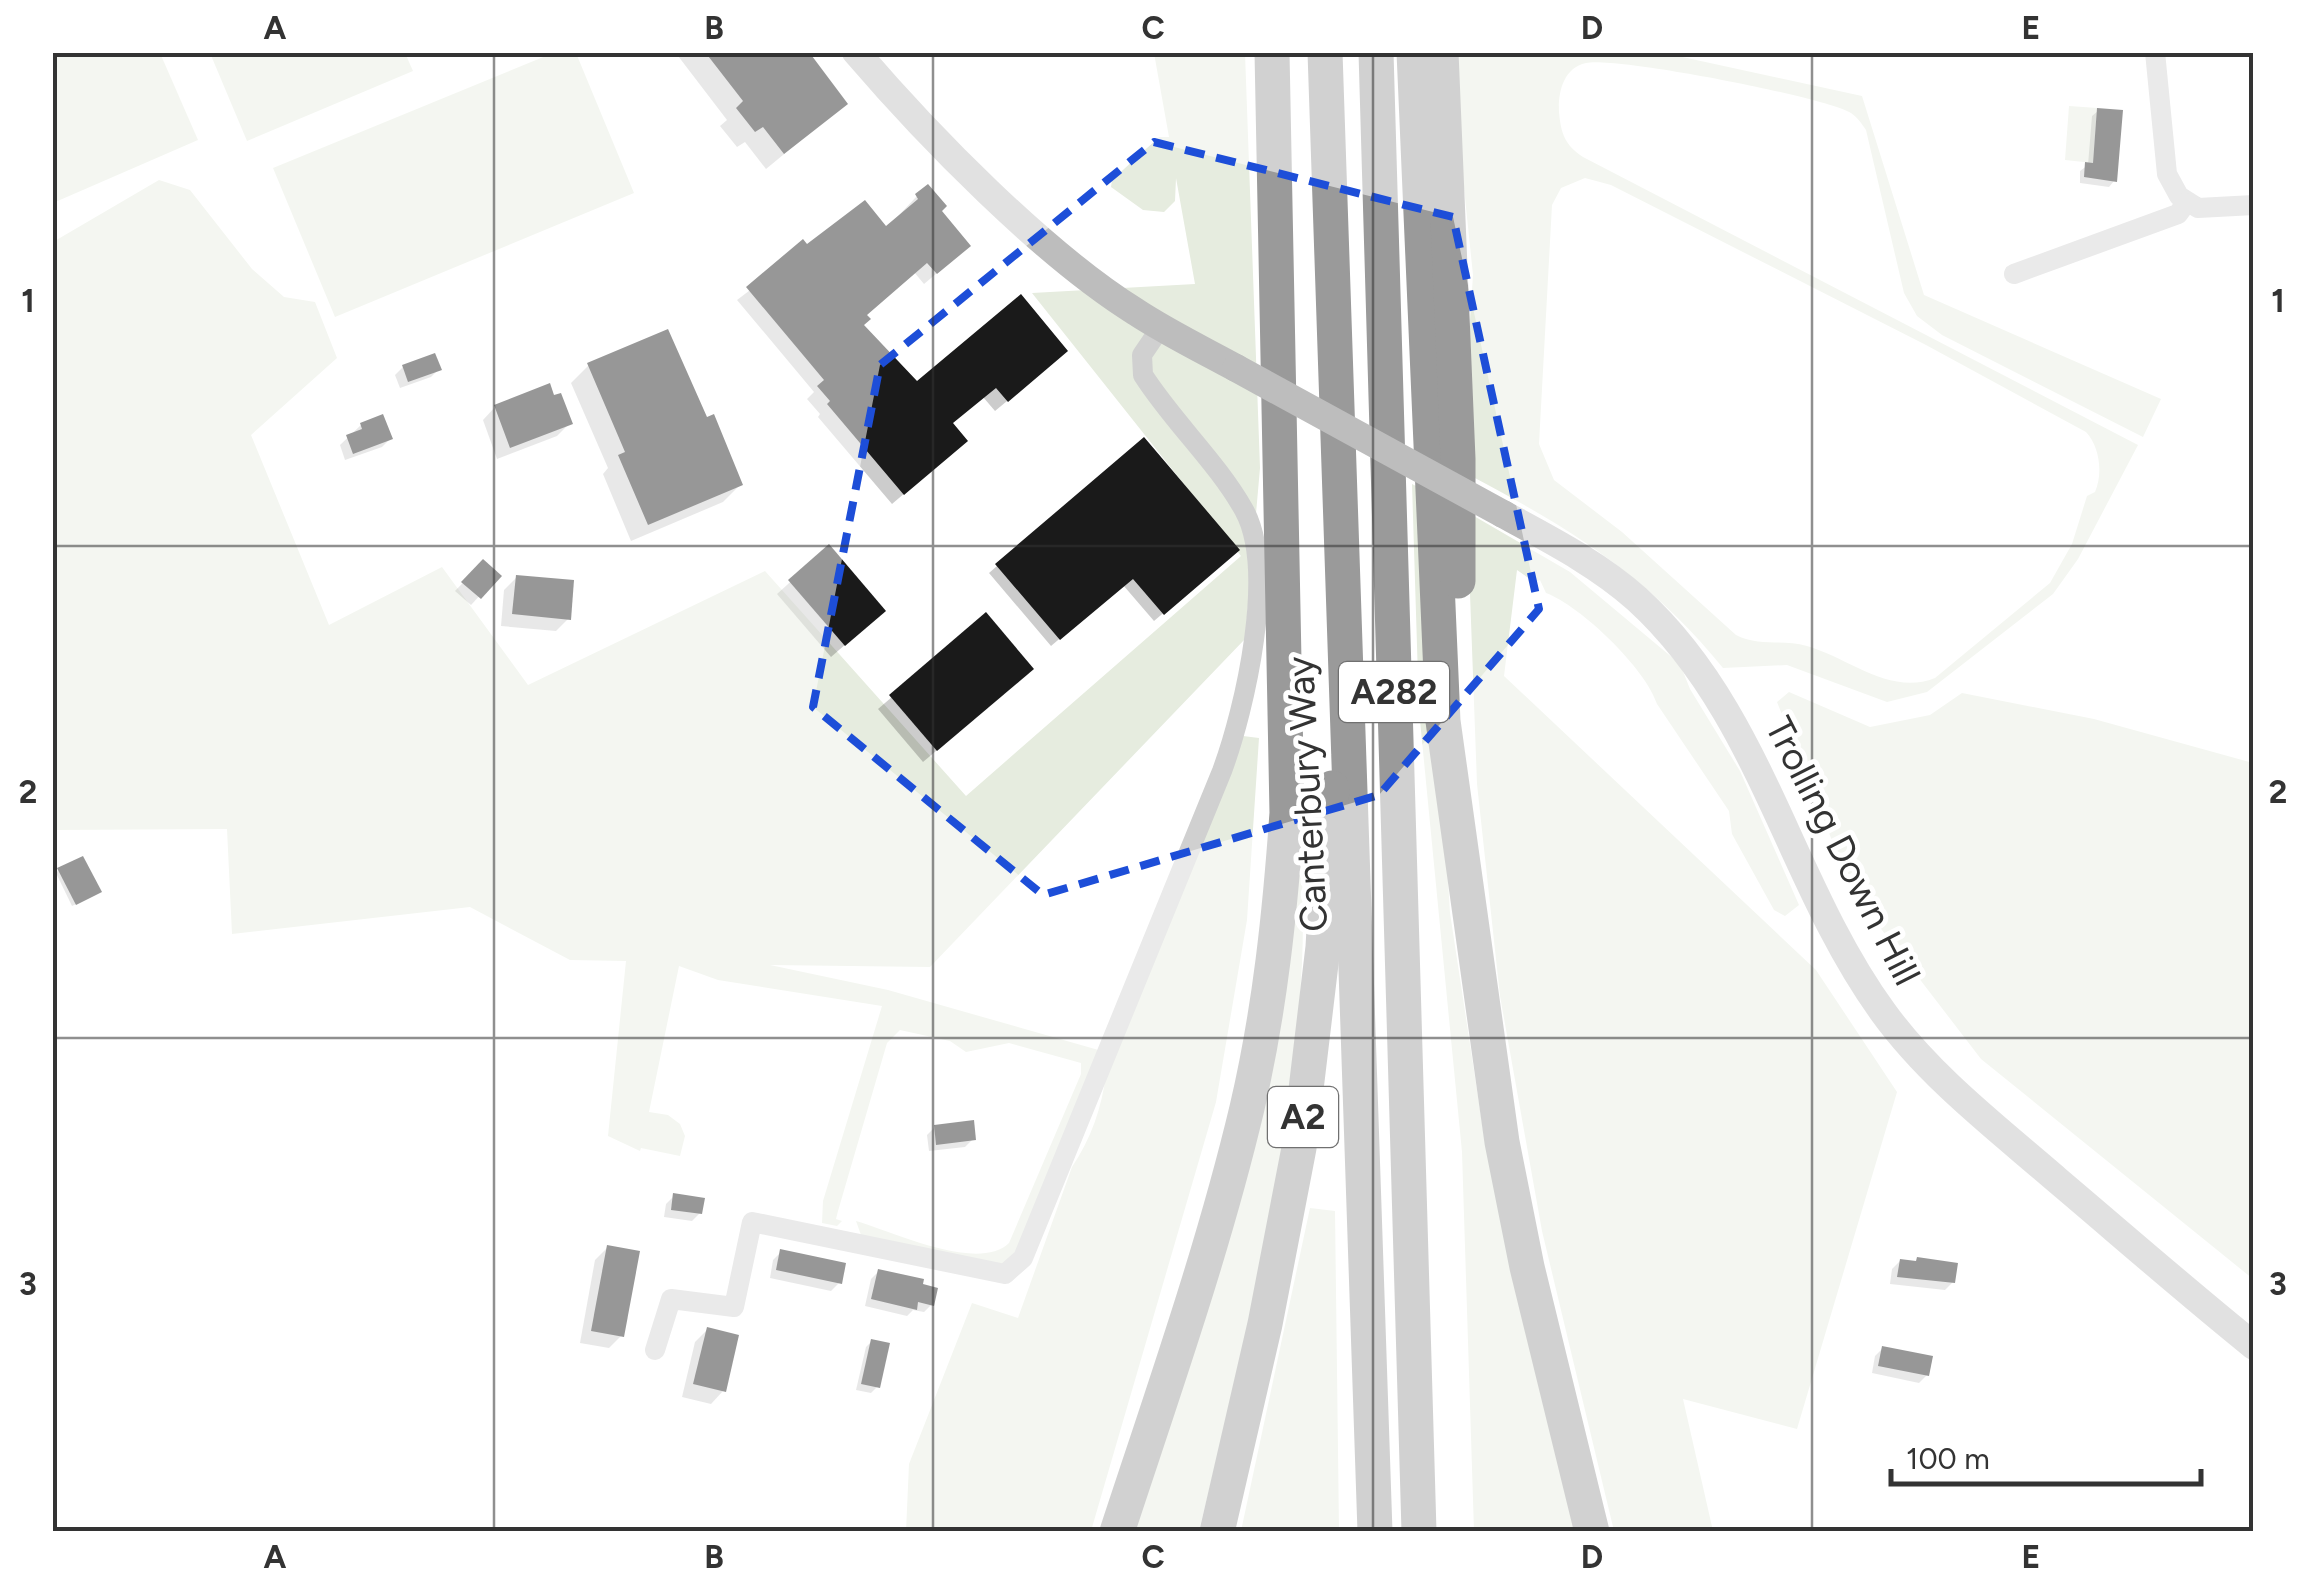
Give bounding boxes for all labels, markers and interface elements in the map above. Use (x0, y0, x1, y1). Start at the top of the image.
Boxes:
text: A (264, 9, 287, 47)
text: B (704, 9, 724, 47)
text: C (1141, 9, 1165, 47)
text: D (1581, 9, 1603, 47)
text: E (2022, 9, 2040, 47)
text: 1 (21, 282, 35, 320)
text: 1 (2271, 282, 2285, 320)
street label: Canterbury Way (1277, 655, 1337, 933)
road number: A282 (1339, 662, 1449, 722)
street label: Trolling Down Hill (1756, 709, 1930, 993)
text: 2 (19, 773, 37, 811)
text: 2 (2269, 773, 2287, 811)
road number: A2 (1268, 1087, 1338, 1147)
text: 3 (19, 1265, 37, 1303)
text: 3 (2269, 1265, 2287, 1303)
scale bar (1891, 1424, 2201, 1486)
text: 100 m (1906, 1440, 1990, 1477)
text: A (264, 1538, 287, 1576)
text: B (704, 1538, 724, 1576)
text: C (1141, 1538, 1165, 1576)
text: D (1581, 1538, 1603, 1576)
text: E (2022, 1538, 2040, 1576)

